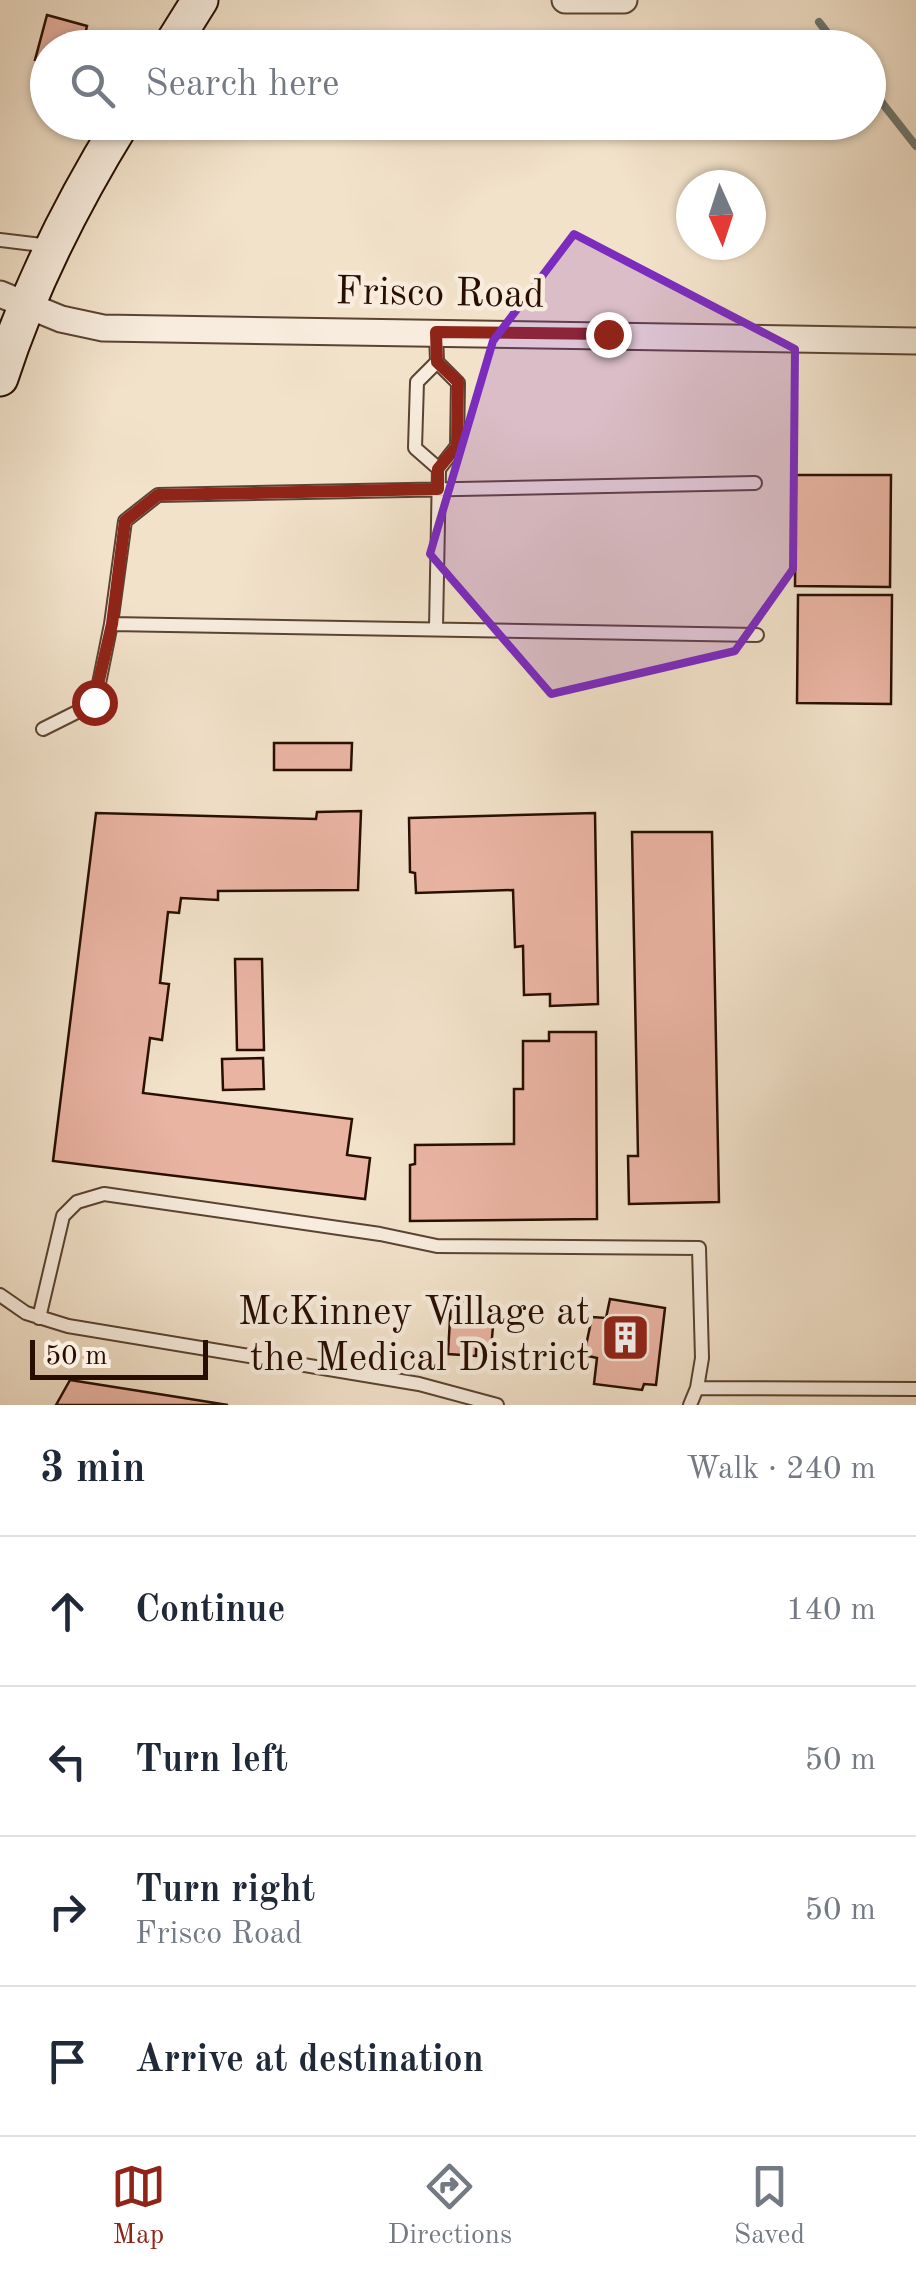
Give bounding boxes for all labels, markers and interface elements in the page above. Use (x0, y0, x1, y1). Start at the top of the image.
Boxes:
search box (30, 30, 886, 140)
icon: search (65, 58, 120, 113)
text: Search here (145, 66, 340, 104)
north arrow (676, 170, 766, 260)
street label: Frisco Road (335, 273, 545, 317)
route end (586, 312, 632, 358)
route start (72, 680, 118, 726)
place label: McKinney Village at the Medical District (238, 1294, 590, 1380)
building icon: McKinney Village at the Medical District (599, 1311, 651, 1363)
scale bar (30, 1335, 208, 1380)
text: 50 m (45, 1343, 108, 1371)
text: 3 min (40, 1449, 146, 1491)
text: Walk · 240 m (686, 1454, 876, 1486)
icon: ahead (40, 1584, 95, 1639)
text: Continue (135, 1592, 285, 1630)
text: 140 m (786, 1595, 876, 1627)
icon: left (40, 1734, 95, 1789)
text: Turn left (135, 1742, 288, 1780)
text: 50 m (805, 1745, 876, 1777)
text: Turn right (135, 1872, 315, 1910)
icon: right (40, 1884, 95, 1939)
text: 50 m (805, 1895, 876, 1927)
text: Frisco Road (135, 1919, 302, 1951)
icon: arrive (40, 2034, 95, 2089)
text: Arrive at destination (135, 2042, 484, 2080)
tab: Map (111, 2159, 166, 2254)
tab: Directions (388, 2159, 512, 2254)
tab: Saved (734, 2159, 805, 2254)

